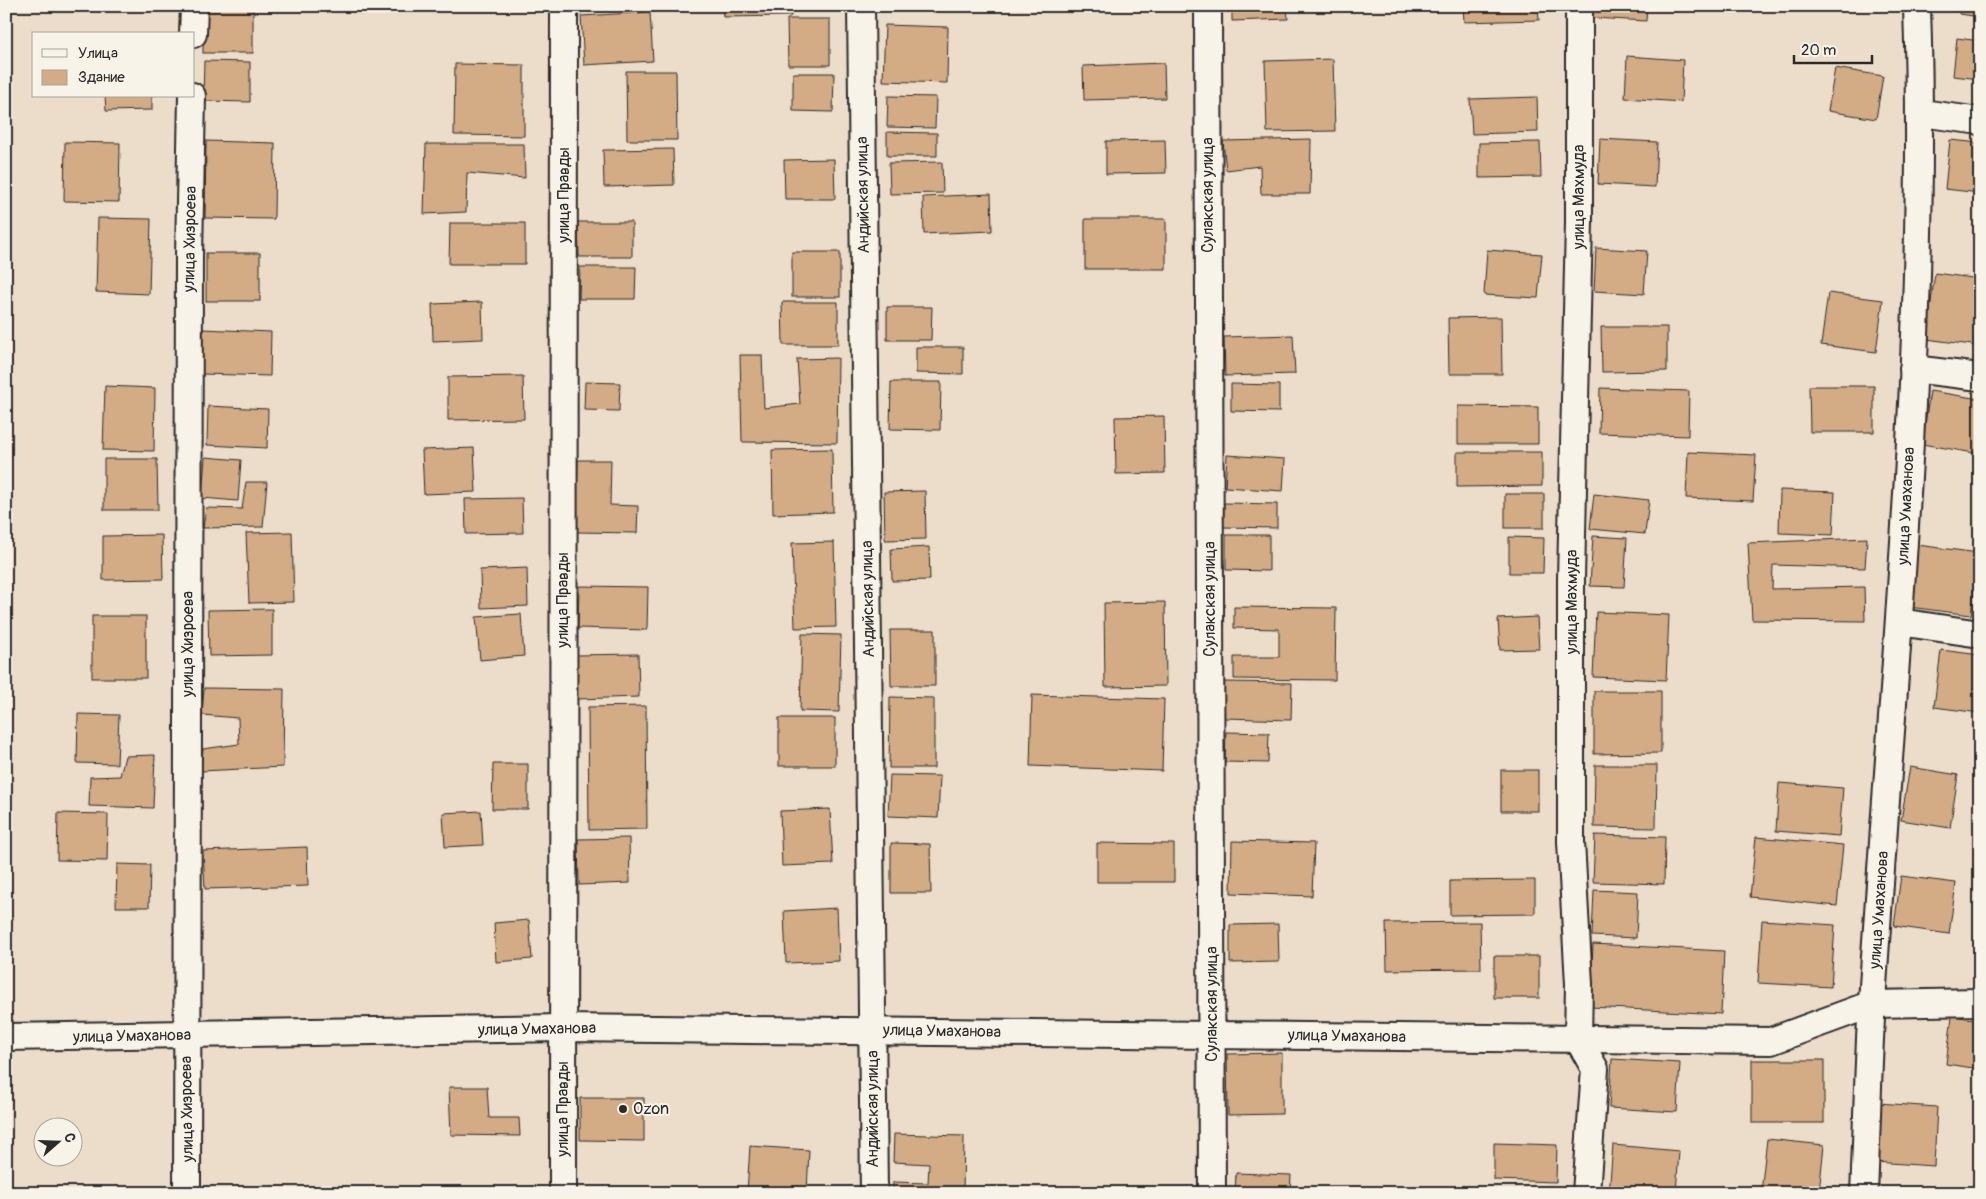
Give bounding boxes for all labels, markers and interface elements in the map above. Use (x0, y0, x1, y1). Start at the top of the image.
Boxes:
legend (32, 32, 195, 98)
scale bar (1794, 32, 1871, 64)
text: 20 m (1801, 41, 1836, 60)
text: Улица (78, 44, 118, 63)
text: Здание (78, 68, 125, 87)
street label: Андийская улица (852, 136, 874, 254)
street label: Сулакская улица (1198, 137, 1218, 253)
street label: улица Махмуда (1569, 145, 1589, 250)
street label: улица Правды (554, 147, 574, 244)
street label: улица Хизроева (179, 186, 201, 293)
street label: улица Умаханова (1893, 446, 1919, 567)
street label: Андийская улица (857, 540, 879, 658)
street label: Сулакская улица (1200, 541, 1220, 657)
street label: улица Махмуда (1562, 550, 1582, 655)
street label: улица Правды (553, 552, 573, 649)
street label: улица Хизроева (178, 591, 198, 698)
street label: улица Умаханова (1865, 850, 1893, 971)
street label: Сулакская улица (1202, 946, 1222, 1062)
street label: улица Умаханова (477, 1018, 596, 1040)
street label: улица Умаханова (882, 1020, 1001, 1042)
street label: улица Умаханова (72, 1025, 191, 1047)
street label: улица Умаханова (1287, 1025, 1406, 1047)
street label: Андийская улица (863, 1050, 883, 1168)
street label: улица Хизроева (176, 1056, 198, 1163)
street label: улица Правды (553, 1061, 573, 1158)
place label: Ozon (633, 1099, 669, 1119)
marker: Ozon (617, 1103, 629, 1115)
north arrow (32, 1116, 82, 1166)
text: С (60, 1131, 79, 1145)

